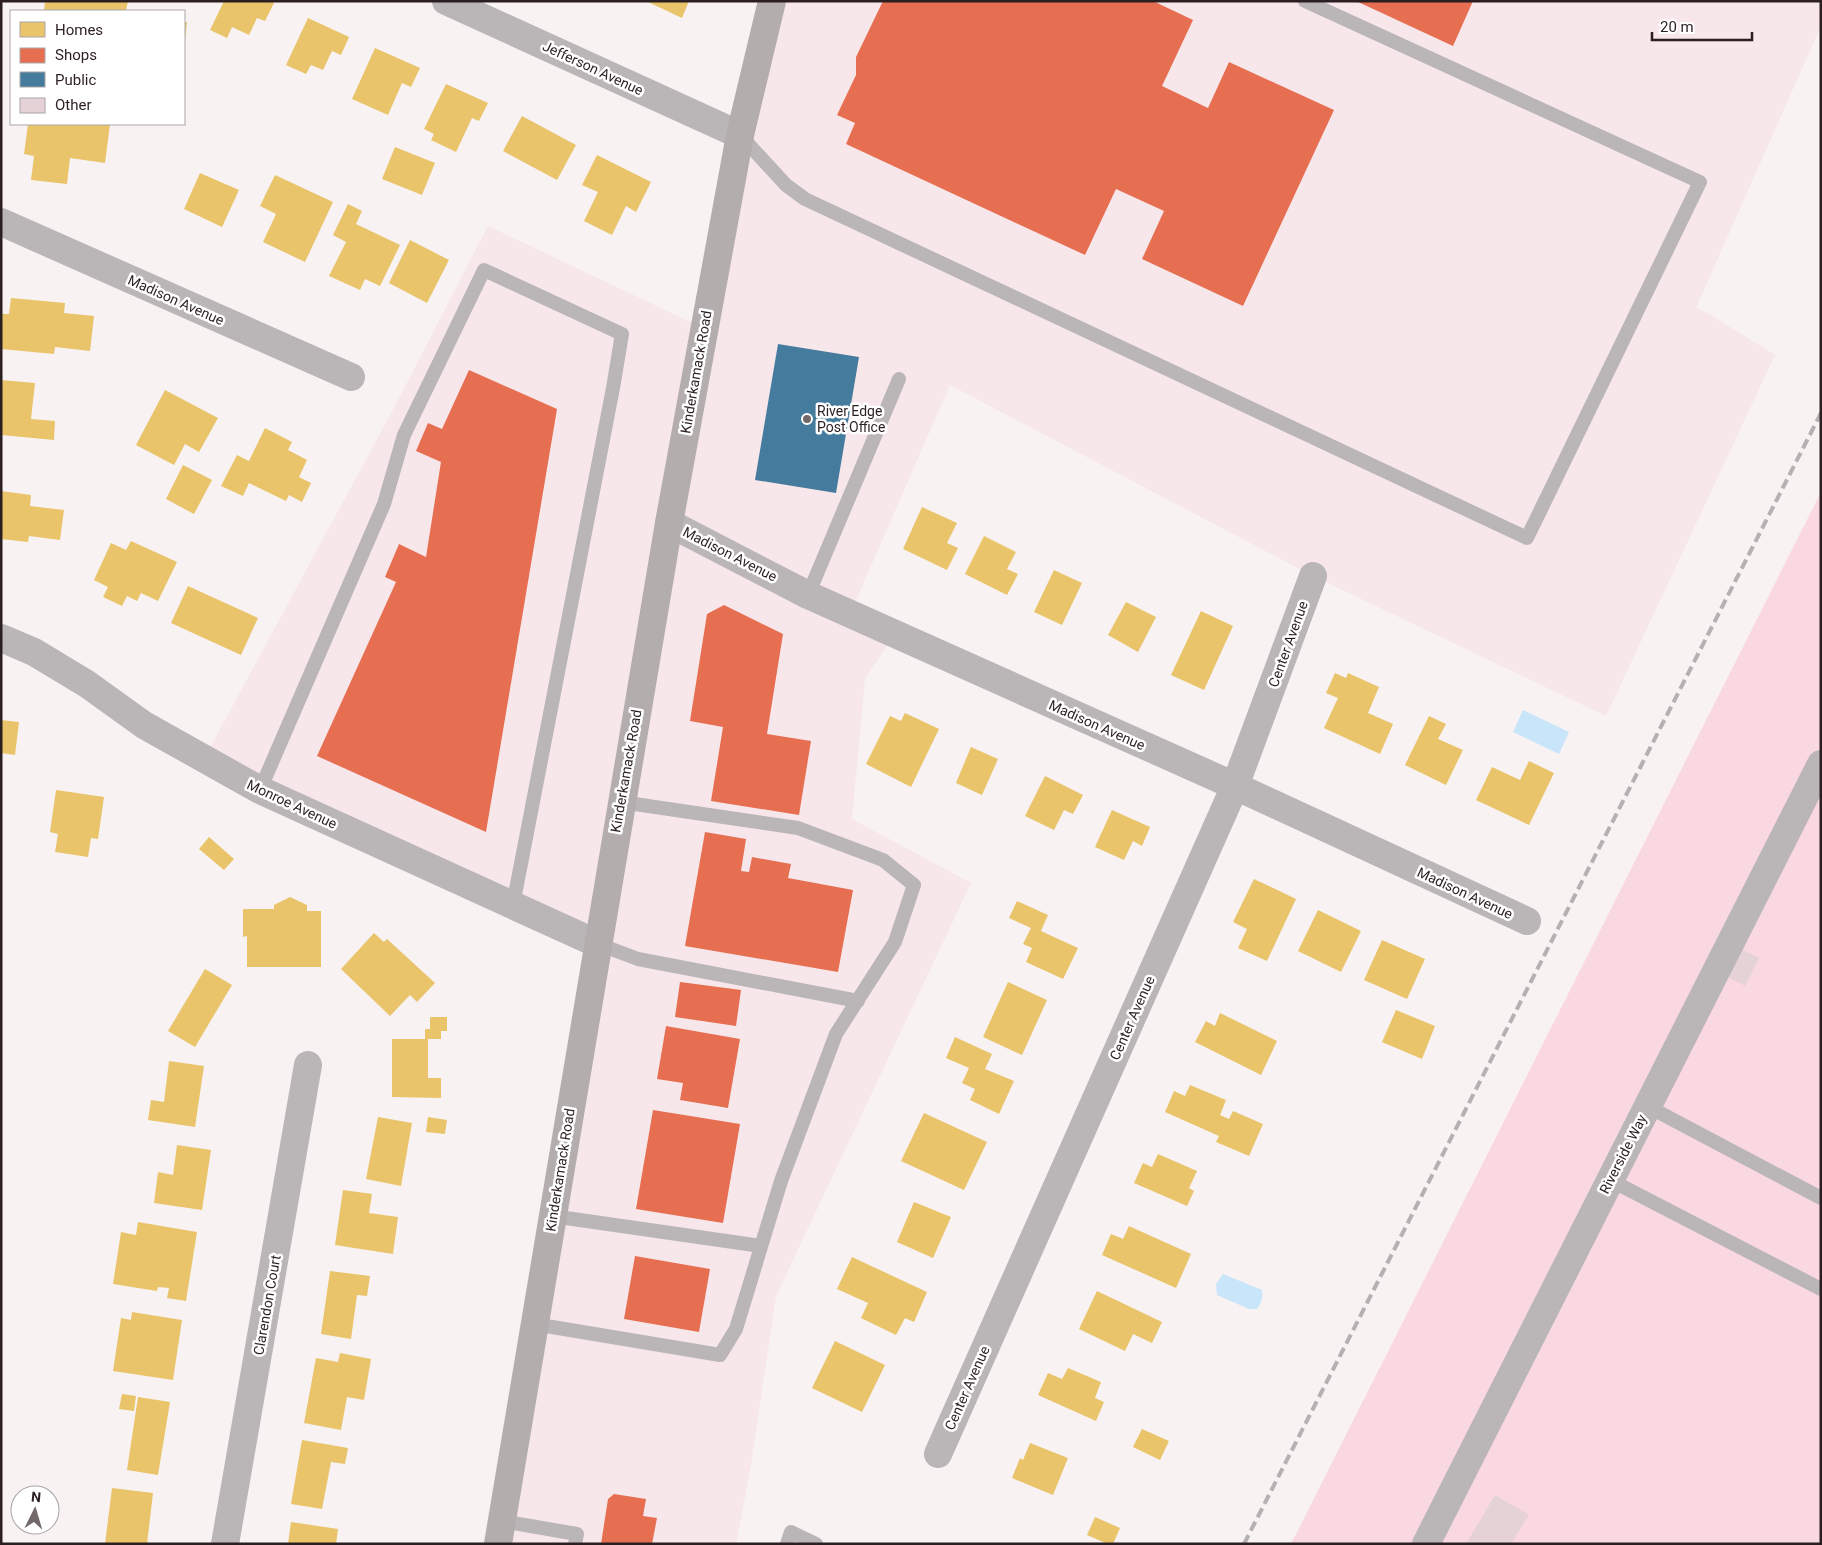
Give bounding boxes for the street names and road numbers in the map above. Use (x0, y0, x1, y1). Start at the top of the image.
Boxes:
street label: Jefferson Avenue (540, 38, 646, 98)
street label: Madison Avenue (126, 272, 226, 328)
street label: Kinderkamack Road (677, 309, 715, 435)
street label: Madison Avenue (680, 523, 780, 585)
street label: Center Avenue (1265, 599, 1311, 689)
street label: Madison Avenue (1047, 697, 1147, 753)
street label: Kinderkamack Road (607, 708, 645, 834)
street label: Monroe Avenue (245, 776, 339, 832)
street label: Madison Avenue (1415, 864, 1515, 922)
street label: Center Avenue (1106, 974, 1158, 1062)
street label: Kinderkamack Road (542, 1107, 578, 1233)
street label: Riverside Way (1596, 1111, 1650, 1196)
street label: Clarendon Court (250, 1253, 284, 1356)
street label: Center Avenue (941, 1344, 993, 1432)

